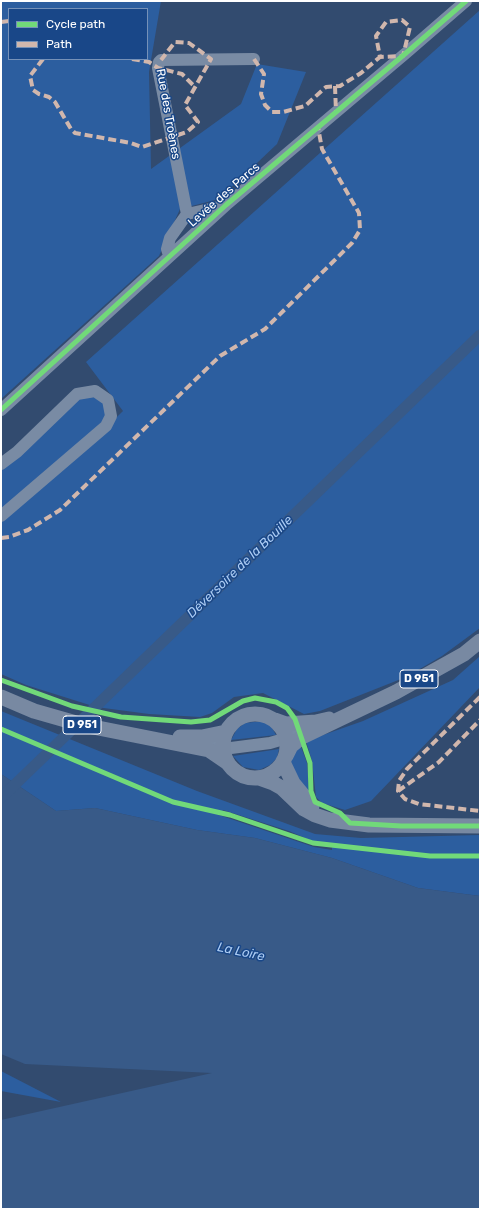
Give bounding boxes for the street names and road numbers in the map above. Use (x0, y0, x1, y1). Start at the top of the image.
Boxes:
street label: Rue des Troènes (153, 68, 183, 160)
street label: Levée des Parcs (185, 160, 263, 230)
road number: D 951 (400, 670, 438, 688)
road number: D 951 (63, 716, 101, 734)

